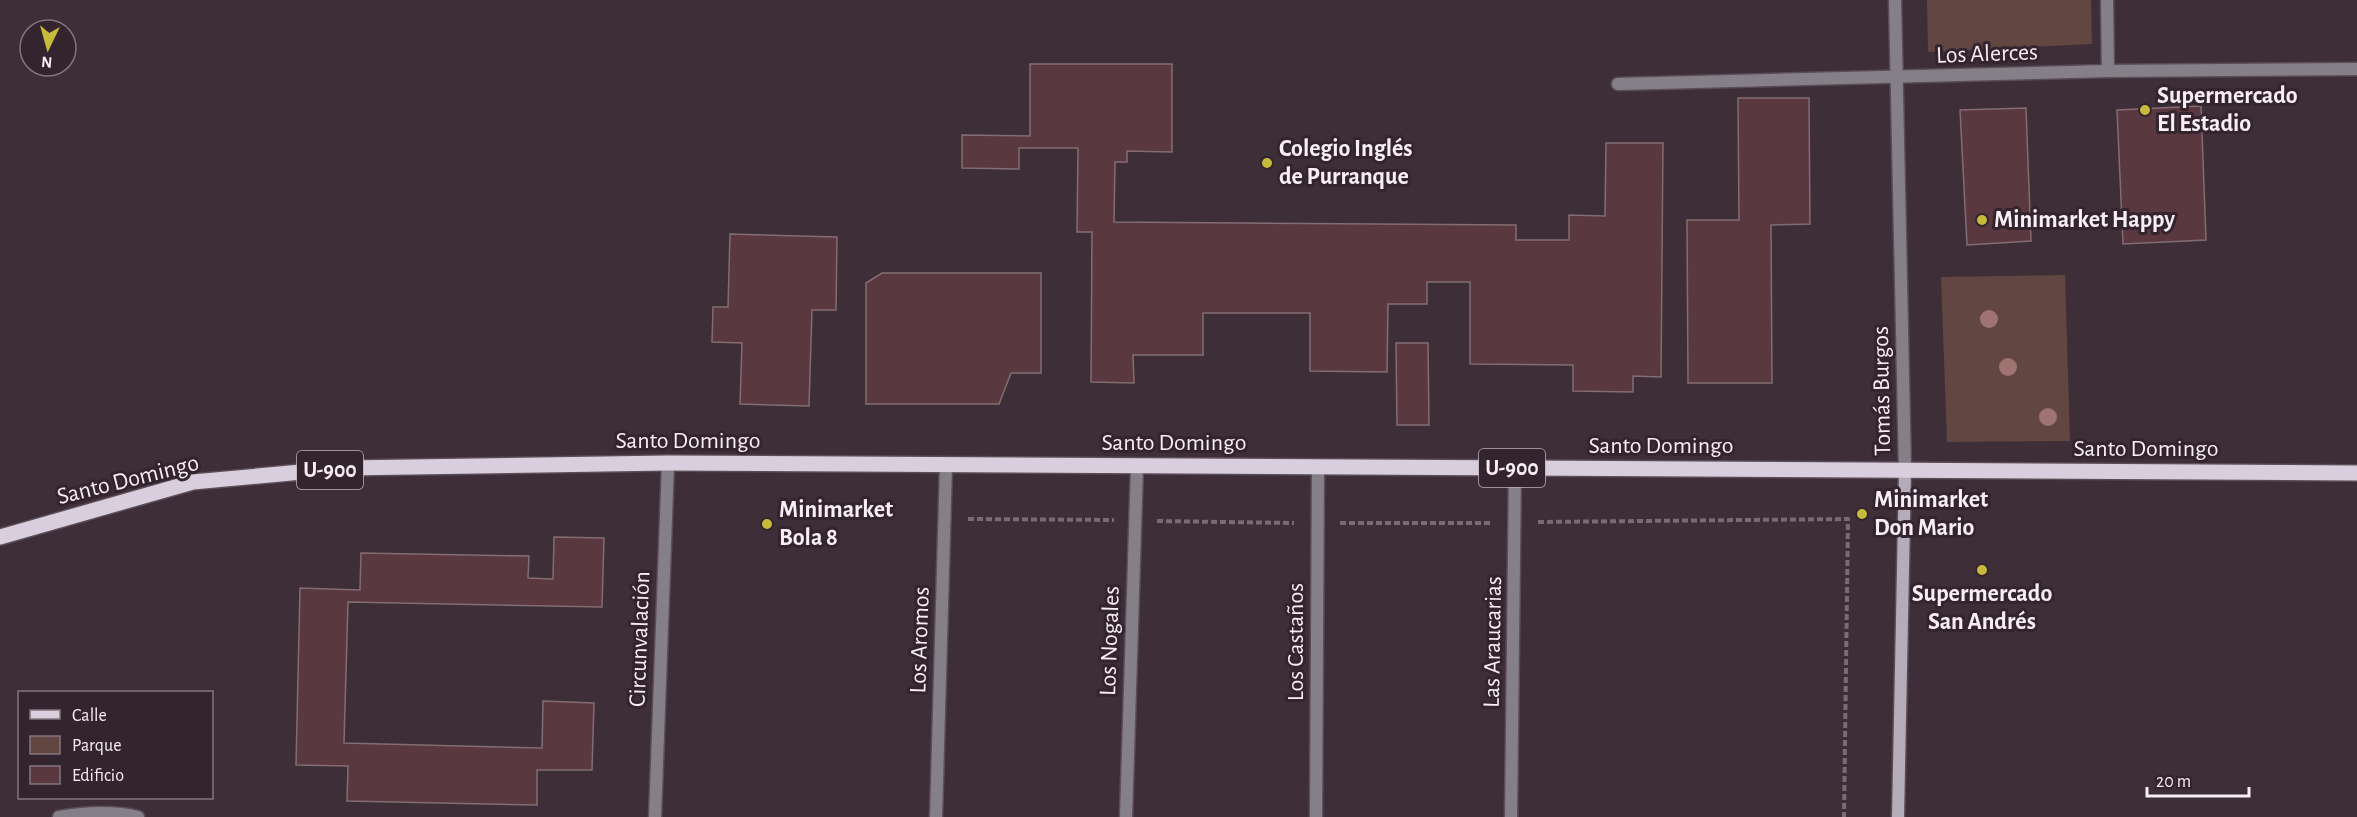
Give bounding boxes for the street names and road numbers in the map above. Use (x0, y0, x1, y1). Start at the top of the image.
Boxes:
street label: Los Alerces (1936, 40, 2038, 68)
street label: Tomás Burgos (1869, 326, 1895, 456)
street label: Santo Domingo (615, 429, 761, 453)
street label: Santo Domingo (1101, 431, 1247, 455)
street label: Santo Domingo (1588, 434, 1734, 458)
street label: Santo Domingo (2073, 437, 2219, 461)
road number: U-900 (1479, 449, 1545, 487)
street label: Santo Domingo (55, 451, 201, 509)
road number: U-900 (297, 451, 363, 489)
street label: Circunvalación (626, 571, 654, 707)
street label: Las Araucarias (1480, 576, 1506, 708)
street label: Los Castaños (1284, 583, 1308, 701)
street label: Los Nogales (1096, 585, 1124, 697)
street label: Los Aromos (906, 586, 934, 694)

